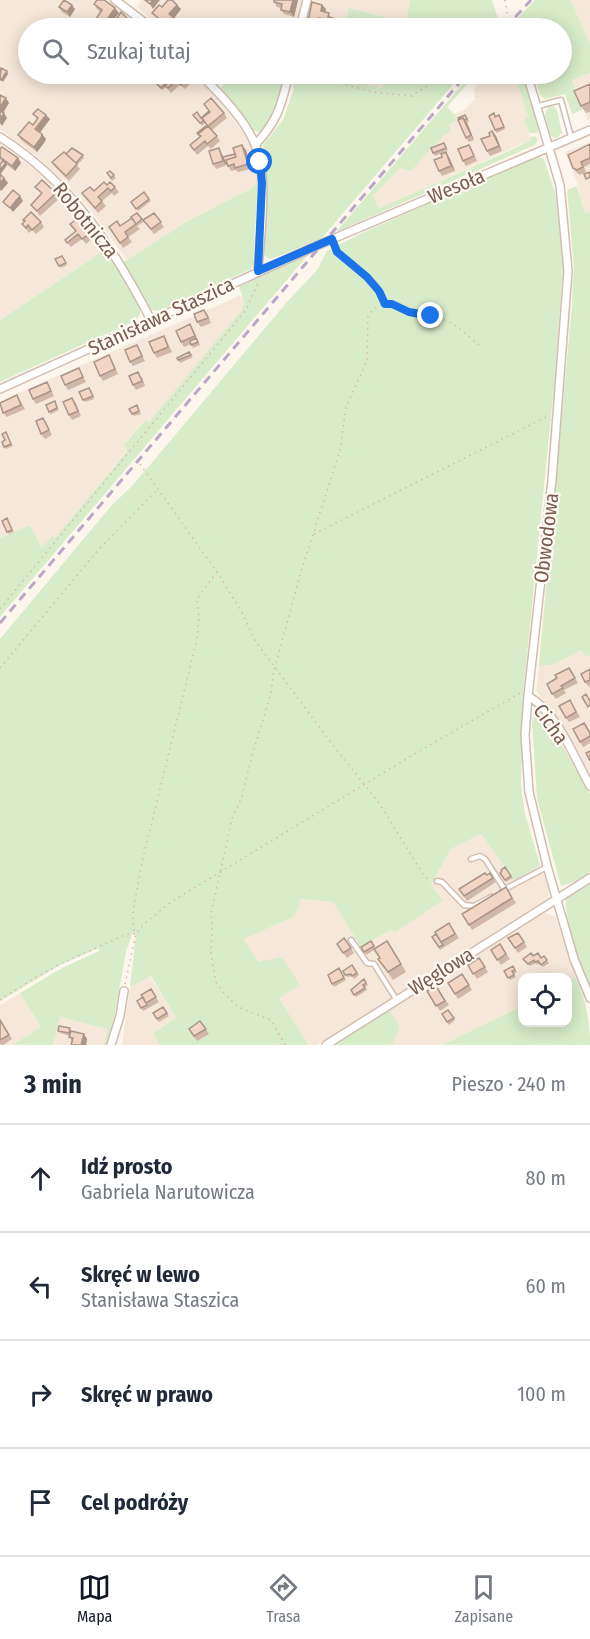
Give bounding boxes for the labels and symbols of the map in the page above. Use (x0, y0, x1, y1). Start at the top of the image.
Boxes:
route start (246, 148, 272, 174)
street label: Wesoła (424, 163, 488, 209)
street label: Robotnicza (48, 177, 124, 263)
street label: Stanisława Staszica (84, 272, 238, 360)
route end (417, 302, 443, 328)
street label: Obwodowa (529, 492, 563, 584)
street label: Cicha (528, 699, 574, 749)
street label: Węglowa (404, 942, 478, 1000)

